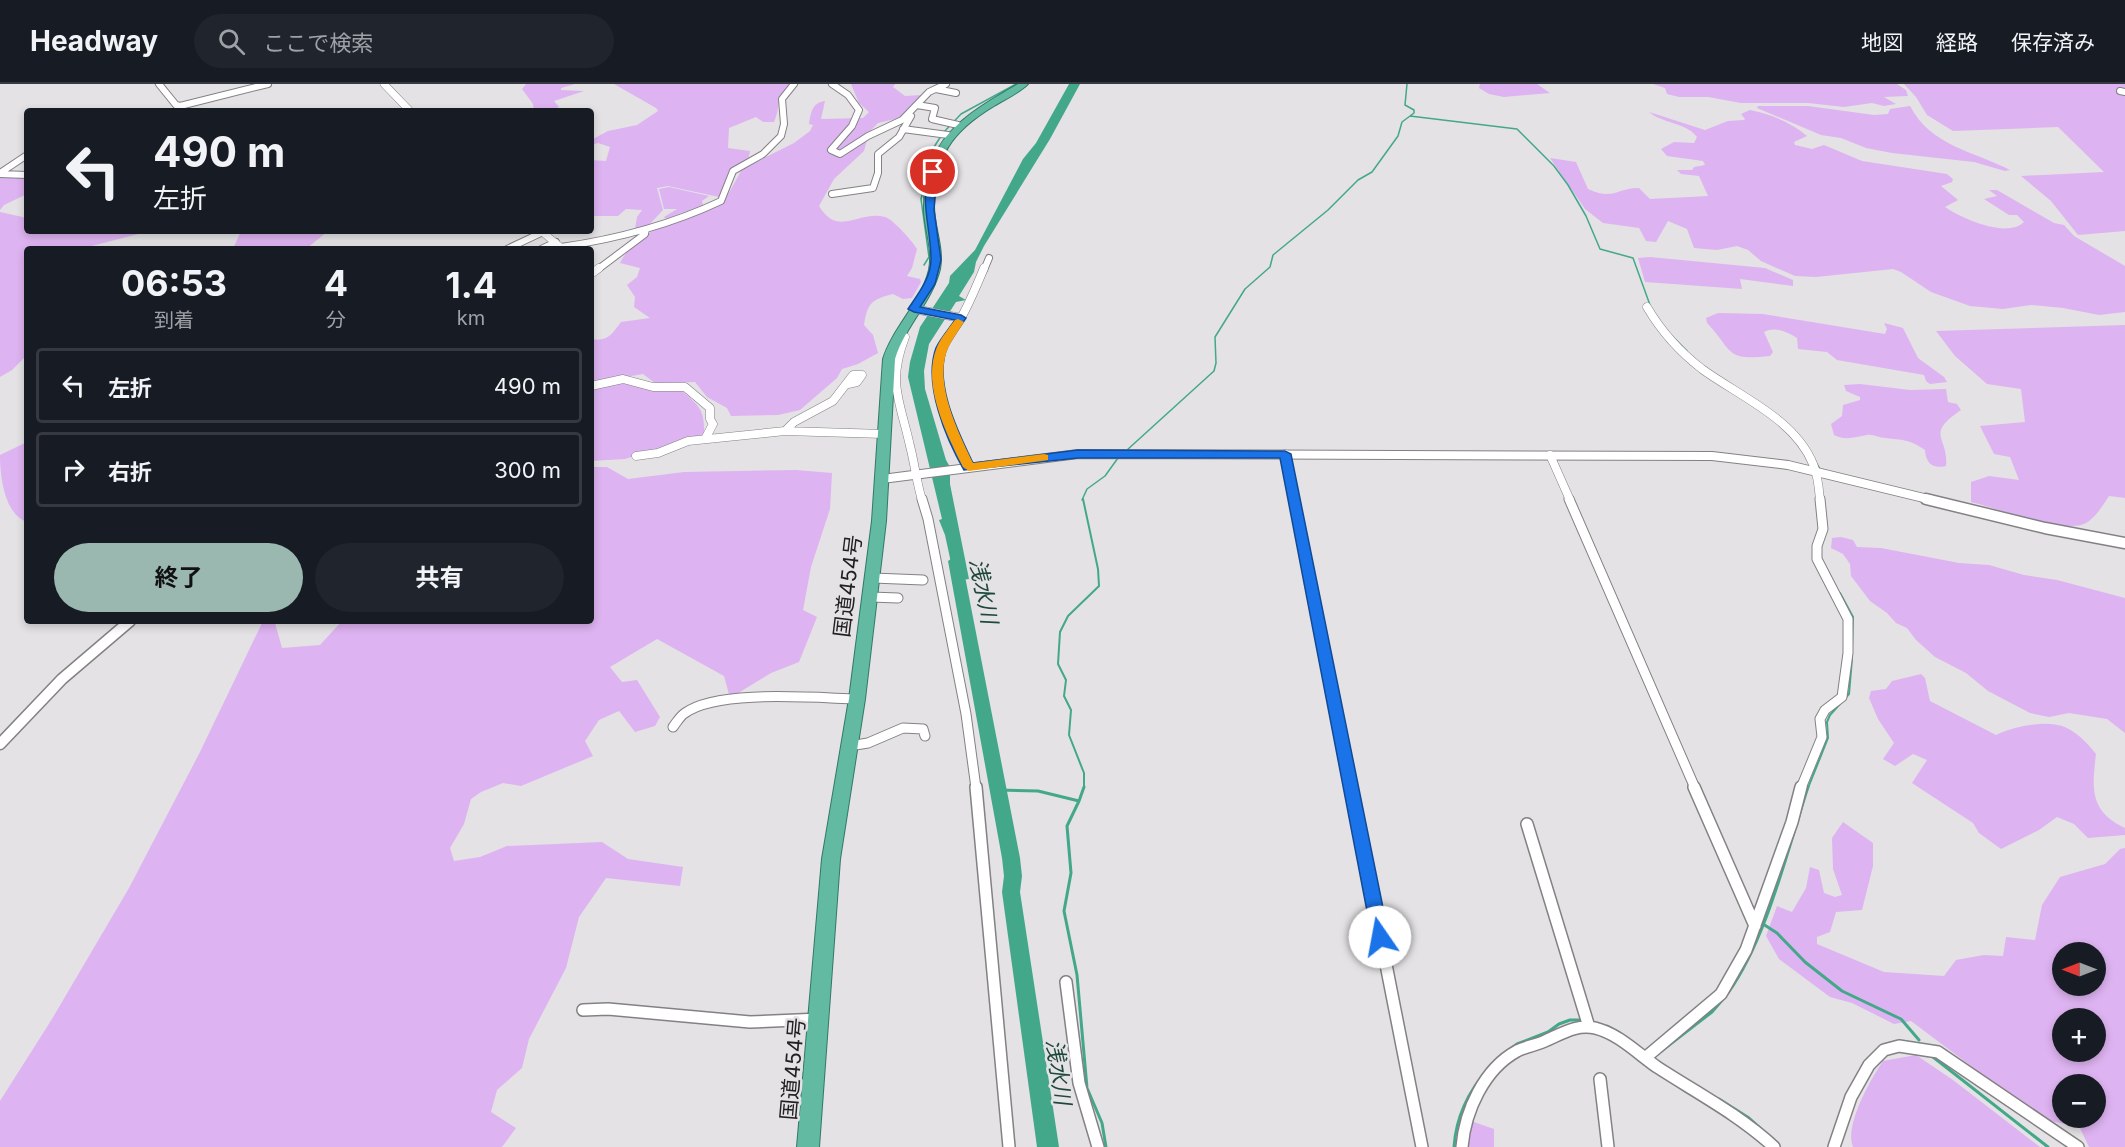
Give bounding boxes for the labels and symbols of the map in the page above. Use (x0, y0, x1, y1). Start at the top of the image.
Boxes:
pin (907, 146, 958, 197)
street label: 国道454号 (829, 533, 866, 639)
water label: 浅水川 (965, 556, 1003, 628)
position arrow (1348, 905, 1412, 969)
north arrow (2052, 942, 2106, 996)
street label: 国道454号 (776, 1017, 809, 1121)
water label: 浅水川 (1042, 1038, 1077, 1108)

